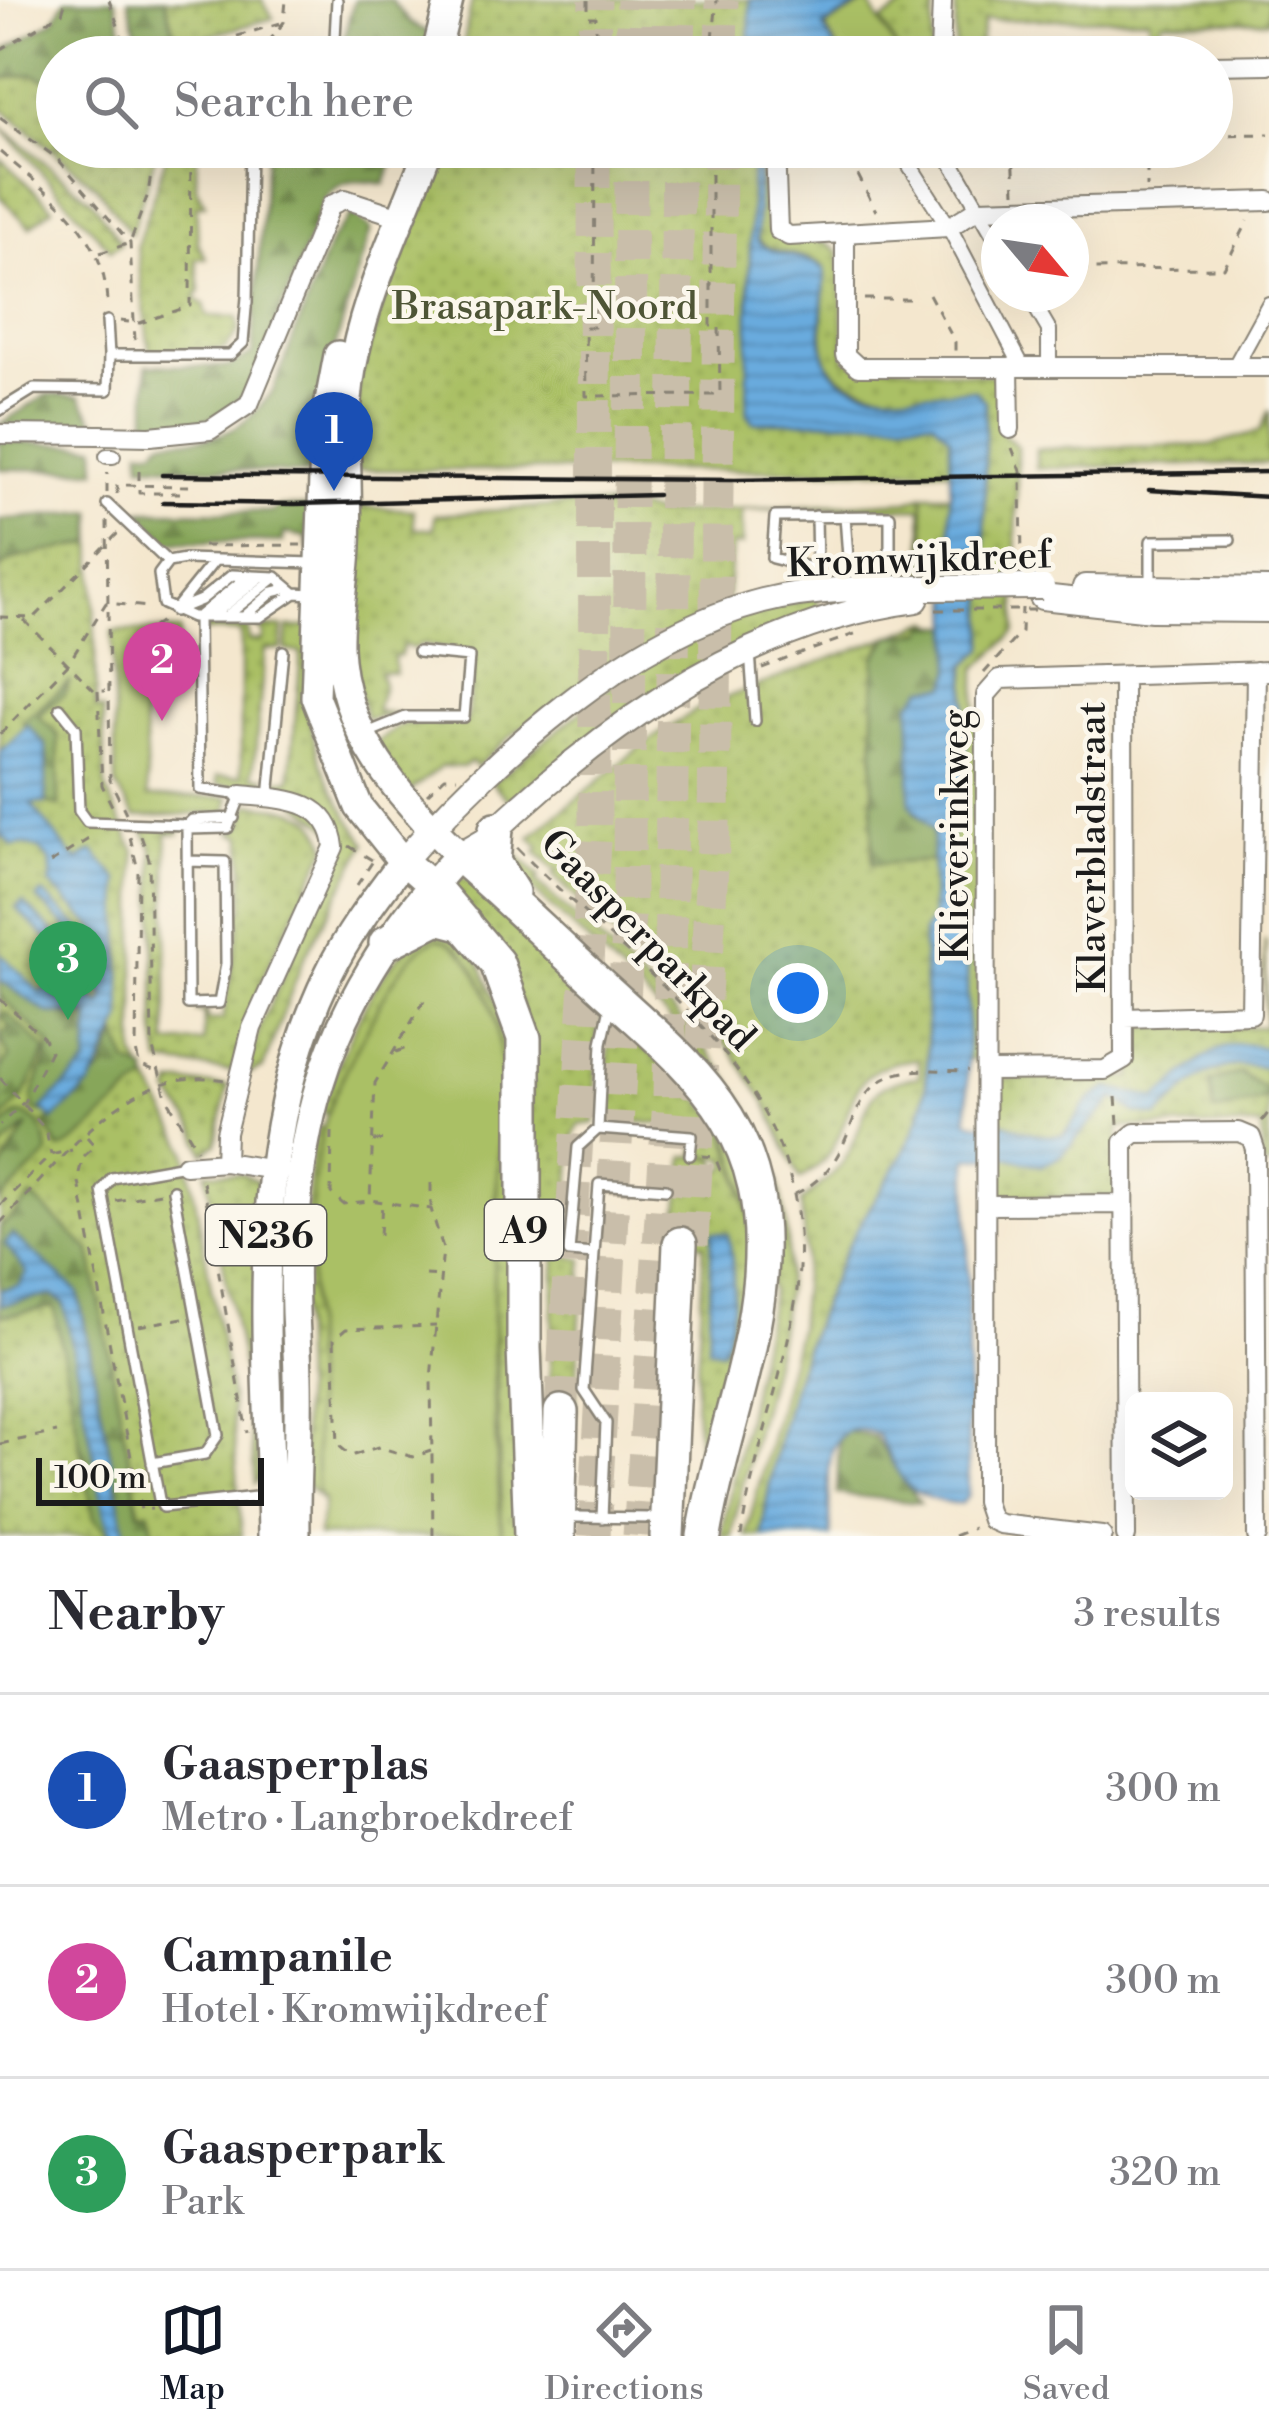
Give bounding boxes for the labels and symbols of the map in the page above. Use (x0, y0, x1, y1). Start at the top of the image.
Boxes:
north arrow (981, 204, 1089, 312)
park label: Brasapark-Noord (391, 283, 698, 332)
pin: 1 (295, 392, 373, 491)
street label: Kromwijkdreef (786, 531, 1054, 590)
pin: 2 (123, 622, 201, 721)
street label: Klaverbladstraat (1069, 701, 1118, 993)
street label: Klieverinkweg (932, 709, 981, 961)
street label: Gaasperparkpad (529, 820, 765, 1062)
pin: 3 (29, 921, 107, 1020)
your location (768, 963, 828, 1023)
road number: A9 (485, 1200, 563, 1260)
road number: N236 (206, 1205, 326, 1265)
scale bar (36, 1452, 264, 1505)

